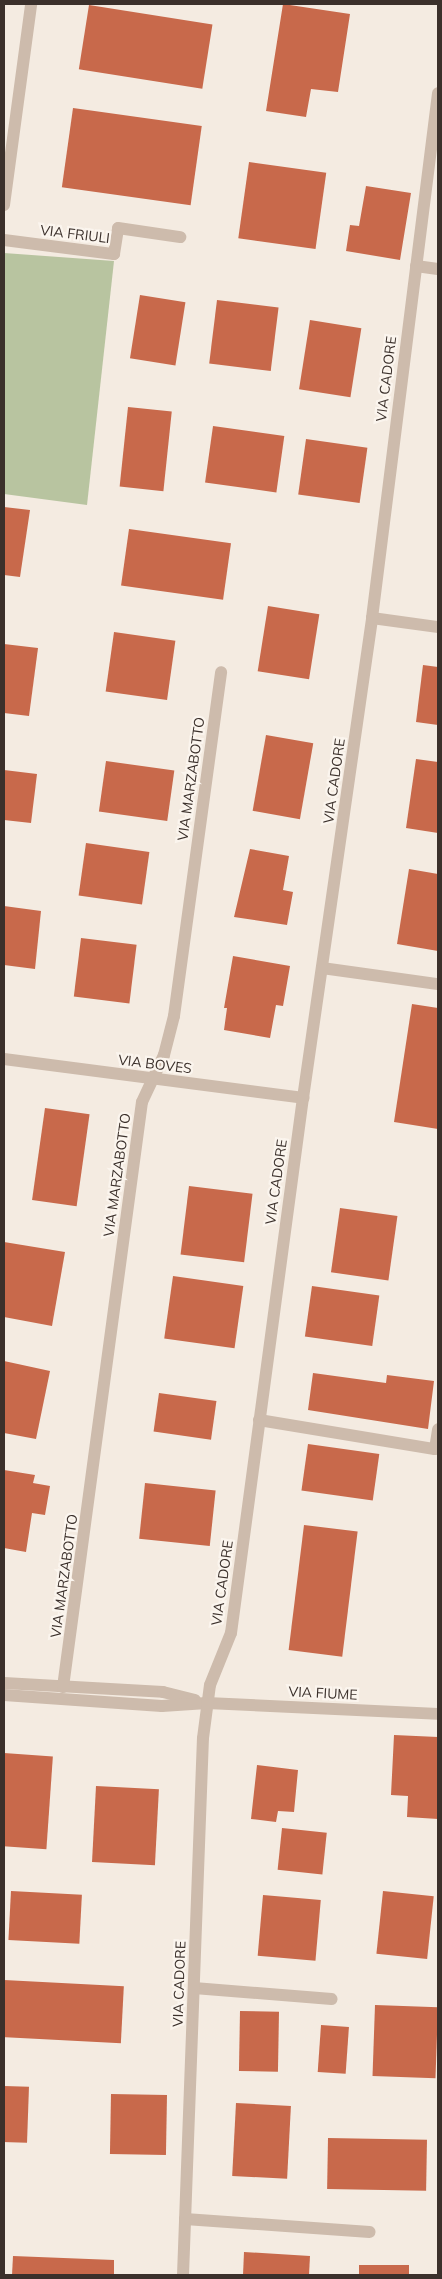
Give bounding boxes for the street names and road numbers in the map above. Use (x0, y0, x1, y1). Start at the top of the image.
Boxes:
street label: VIA FRIULI (39, 221, 111, 247)
street label: VIA CADORE (372, 335, 400, 423)
street label: VIA MARZABOTTO (174, 716, 208, 842)
street label: VIA CADORE (320, 737, 348, 825)
street label: VIA BOVES (117, 1051, 193, 1077)
street label: VIA MARZABOTTO (100, 1112, 134, 1238)
street label: VIA CADORE (262, 1138, 290, 1226)
street label: VIA MARZABOTTO (47, 1513, 81, 1639)
street label: VIA CADORE (208, 1539, 236, 1627)
street label: VIA FIUME (288, 1683, 358, 1703)
street label: VIA CADORE (169, 1941, 189, 2027)

